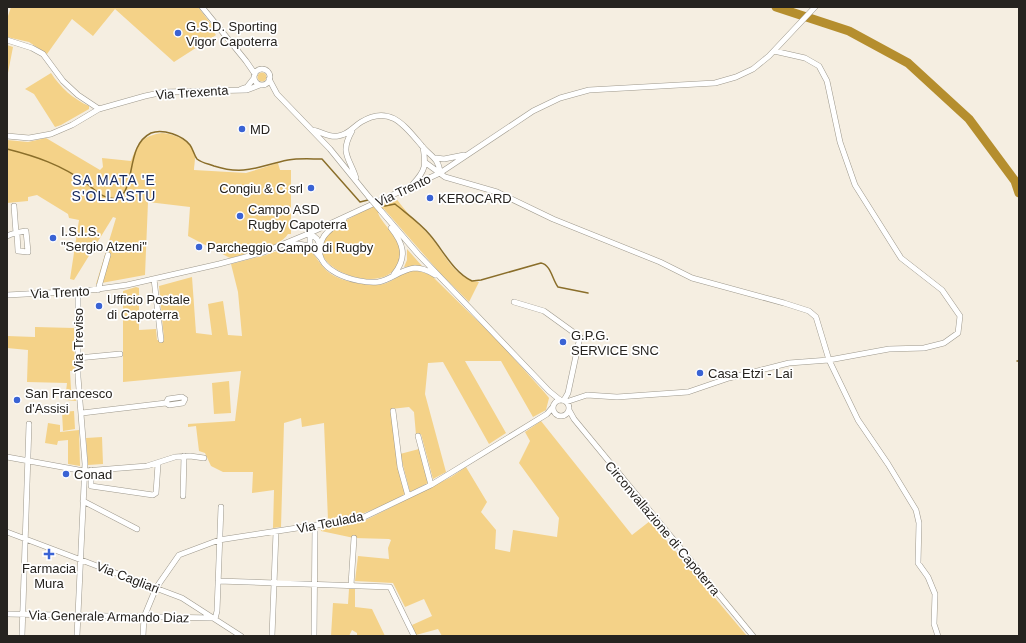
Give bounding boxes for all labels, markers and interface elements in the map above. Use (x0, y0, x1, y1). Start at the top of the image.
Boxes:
place label: G.S.D. Sporting Vigor Capoterra (186, 19, 278, 49)
marker: G.S.D. Sporting Vigor Capoterra (173, 28, 183, 38)
street label: Via Trexenta (155, 82, 230, 103)
place label: MD (250, 122, 270, 137)
marker: MD (237, 124, 247, 134)
street label: Via Trento (373, 171, 433, 210)
district label: SA MATA 'E S'OLLASTU (72, 172, 156, 204)
place label: Congiu & C srl (219, 181, 303, 196)
marker: Congiu & C srl (306, 183, 316, 193)
place label: KEROCARD (438, 191, 512, 206)
marker: KEROCARD (425, 193, 435, 203)
place label: Campo ASD Rugby Capoterra (248, 202, 348, 232)
marker: Campo ASD Rugby Capoterra (235, 211, 245, 221)
place label: I.S.I.S. "Sergio Atzeni" (61, 224, 147, 254)
marker: I.S.I.S. "Sergio Atzeni" (48, 233, 58, 243)
place label: Parcheggio Campo di Rugby (207, 240, 374, 255)
marker: Parcheggio Campo di Rugby (194, 242, 204, 252)
street label: Via Trento (30, 283, 90, 302)
place label: Ufficio Postale di Capoterra (107, 292, 190, 322)
marker: Ufficio Postale di Capoterra (94, 301, 104, 311)
street label: Via Treviso (71, 308, 86, 372)
place label: G.P.G. SERVICE SNC (571, 328, 659, 358)
marker: G.P.G. SERVICE SNC (558, 337, 568, 347)
place label: Casa Etzi - Lai (708, 366, 793, 381)
marker: Casa Etzi - Lai (695, 368, 705, 378)
place label: San Francesco d'Assisi (25, 386, 112, 416)
marker: San Francesco d'Assisi (12, 395, 22, 405)
street label: Circonvallazione di Capoterra (602, 458, 724, 599)
place label: Conad (74, 467, 112, 482)
marker: Conad (61, 469, 71, 479)
street label: Via Teulada (296, 509, 365, 536)
marker: Farmacia Mura (44, 549, 54, 559)
street label: Via Cagliari (94, 559, 162, 596)
place label: Farmacia Mura (22, 561, 77, 591)
street label: Via Generale Armando Diaz (28, 608, 190, 625)

